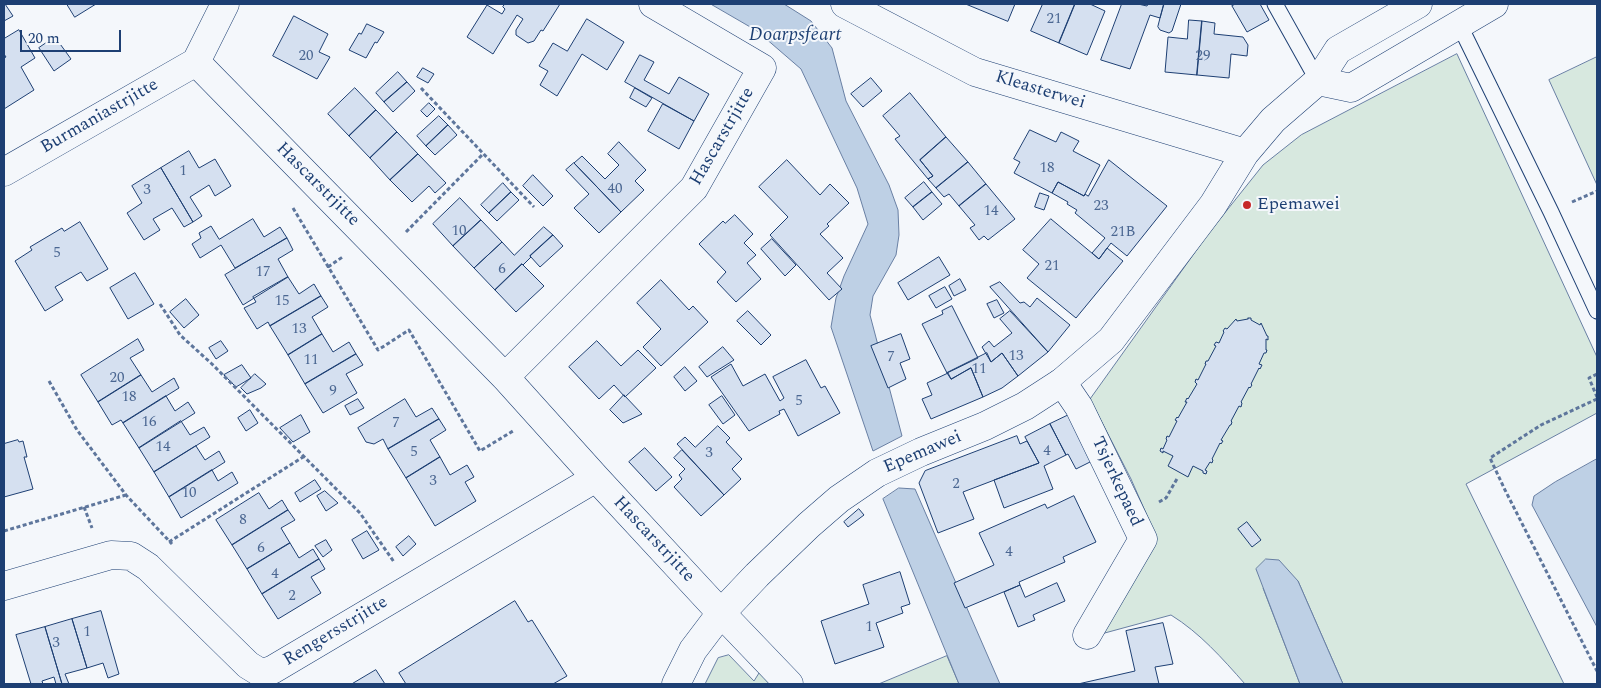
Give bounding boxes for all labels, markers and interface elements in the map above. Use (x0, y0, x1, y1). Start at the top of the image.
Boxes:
house number: 21 (1047, 11, 1061, 29)
scale bar (22, 20, 124, 52)
water label: Doarpsfeart (749, 25, 841, 47)
text: 20 m (28, 27, 60, 50)
house number: 20 (299, 48, 313, 66)
house number: 29 (1196, 48, 1210, 66)
street label: Kleasterwei (992, 67, 1088, 115)
street label: Burmaniastrjitte (37, 75, 163, 159)
street label: Hascarstrjitte (686, 84, 760, 190)
street label: Hascarstrjitte (271, 139, 363, 231)
house number: 18 (1040, 160, 1054, 178)
house number: 1 (179, 163, 187, 181)
house number: 40 (608, 181, 622, 199)
house number: 3 (143, 182, 151, 200)
place label: Epemawei (1257, 194, 1340, 216)
house number: 23 (1094, 198, 1108, 216)
marker: Epemawei (1241, 199, 1253, 211)
house number: 14 (984, 203, 998, 221)
house number: 10 (452, 223, 466, 241)
house number: 21B (1111, 224, 1135, 242)
house number: 5 (53, 245, 61, 263)
house number: 21 (1045, 258, 1059, 276)
house number: 6 (498, 261, 506, 279)
house number: 17 (256, 264, 270, 282)
house number: 15 (275, 293, 289, 311)
house number: 13 (292, 321, 306, 339)
house number: 13 (1009, 348, 1023, 366)
house number: 7 (887, 349, 895, 367)
house number: 11 (304, 352, 318, 370)
house number: 11 (972, 361, 986, 379)
house number: 20 (110, 370, 124, 388)
house number: 9 (329, 383, 337, 401)
house number: 18 (122, 389, 136, 407)
house number: 5 (795, 393, 803, 411)
house number: 16 (142, 414, 156, 432)
house number: 7 (392, 415, 400, 433)
street label: Epemawei (881, 427, 965, 479)
street label: Tsjerkepaed (1086, 434, 1146, 530)
house number: 14 (156, 439, 170, 457)
house number: 4 (1043, 443, 1051, 461)
house number: 5 (410, 444, 418, 462)
house number: 3 (705, 445, 713, 463)
house number: 3 (429, 473, 437, 491)
house number: 2 (952, 476, 960, 494)
house number: 10 (182, 485, 196, 503)
street label: Hascarstrjitte (608, 492, 698, 588)
house number: 8 (239, 512, 247, 530)
house number: 6 (257, 540, 265, 558)
house number: 4 (1005, 544, 1013, 562)
house number: 4 (271, 566, 279, 584)
house number: 2 (288, 588, 296, 606)
street label: Rengersstrjitte (280, 592, 392, 672)
house number: 1 (865, 619, 873, 637)
house number: 1 (83, 624, 91, 642)
house number: 3 (52, 635, 60, 653)

